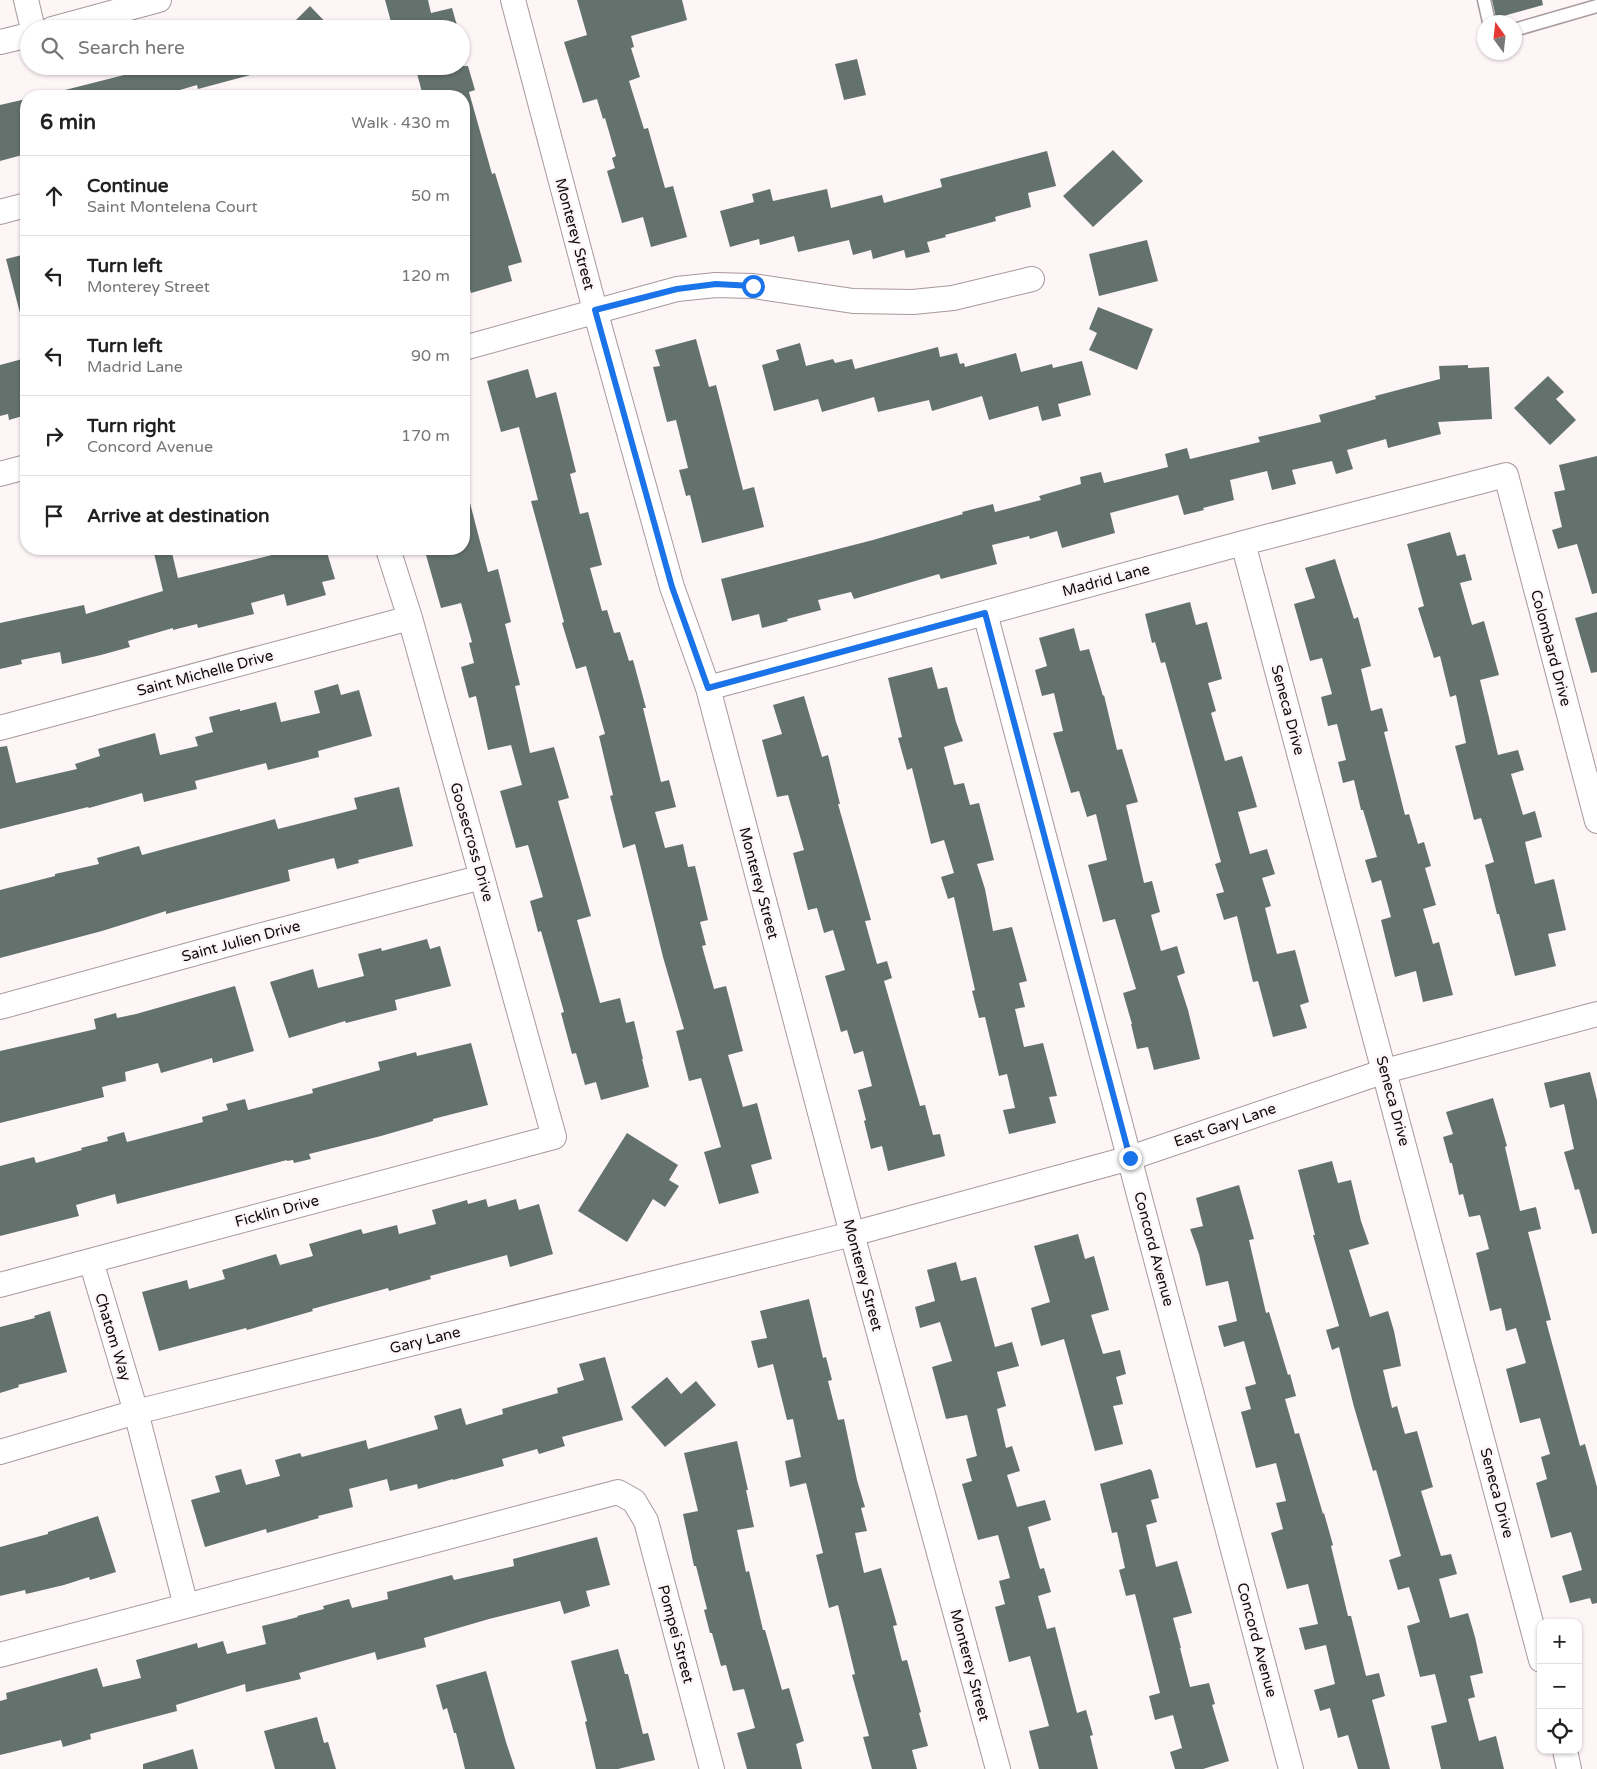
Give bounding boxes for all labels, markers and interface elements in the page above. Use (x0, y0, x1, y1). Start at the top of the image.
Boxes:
north arrow (1477, 15, 1522, 60)
search box (20, 20, 470, 75)
icon: search (38, 34, 66, 62)
text: Search here (78, 37, 185, 59)
text: 6 min (40, 110, 96, 135)
text: Walk · 430 m (351, 113, 450, 133)
text: Continue (87, 175, 169, 197)
street label: Monterey Street (551, 176, 599, 292)
icon: ahead (40, 182, 68, 210)
text: 50 m (411, 186, 450, 206)
text: Saint Montelena Court (87, 197, 258, 217)
text: Turn left (87, 255, 163, 277)
icon: left (40, 262, 68, 290)
text: 120 m (401, 266, 450, 286)
route start (742, 275, 765, 298)
text: Monterey Street (87, 277, 210, 297)
text: Turn left (87, 335, 163, 357)
icon: left (40, 342, 68, 370)
text: 90 m (411, 346, 450, 366)
text: Madrid Lane (87, 357, 183, 377)
text: Turn right (87, 415, 175, 437)
icon: right (40, 422, 68, 450)
text: 170 m (401, 426, 450, 446)
text: Concord Avenue (87, 437, 213, 457)
icon: arrive (40, 502, 68, 530)
text: Arrive at destination (87, 505, 270, 527)
street label: Madrid Lane (1060, 560, 1152, 600)
street label: Colombard Drive (1527, 588, 1575, 708)
street label: Saint Michelle Drive (135, 646, 275, 700)
street label: Seneca Drive (1267, 663, 1309, 757)
street label: Goosecross Drive (446, 780, 498, 904)
street label: Monterey Street (735, 825, 783, 941)
street label: Saint Julien Drive (180, 917, 302, 965)
street label: Seneca Drive (1372, 1054, 1414, 1148)
street label: East Gary Lane (1172, 1099, 1278, 1151)
route end (1119, 1147, 1142, 1170)
street label: Concord Avenue (1130, 1190, 1178, 1308)
street label: Ficklin Drive (233, 1191, 321, 1231)
street label: Monterey Street (839, 1217, 887, 1333)
street label: Chatom Way (91, 1291, 135, 1383)
street label: Gary Lane (388, 1323, 462, 1357)
street label: Seneca Drive (1476, 1446, 1518, 1540)
street label: Concord Avenue (1233, 1581, 1281, 1699)
street label: Pompei Street (654, 1583, 698, 1685)
street label: Monterey Street (946, 1607, 994, 1723)
map controls (1537, 1619, 1582, 1754)
button: + (1537, 1619, 1582, 1664)
button: − (1537, 1664, 1582, 1709)
button: locate (1537, 1709, 1582, 1754)

